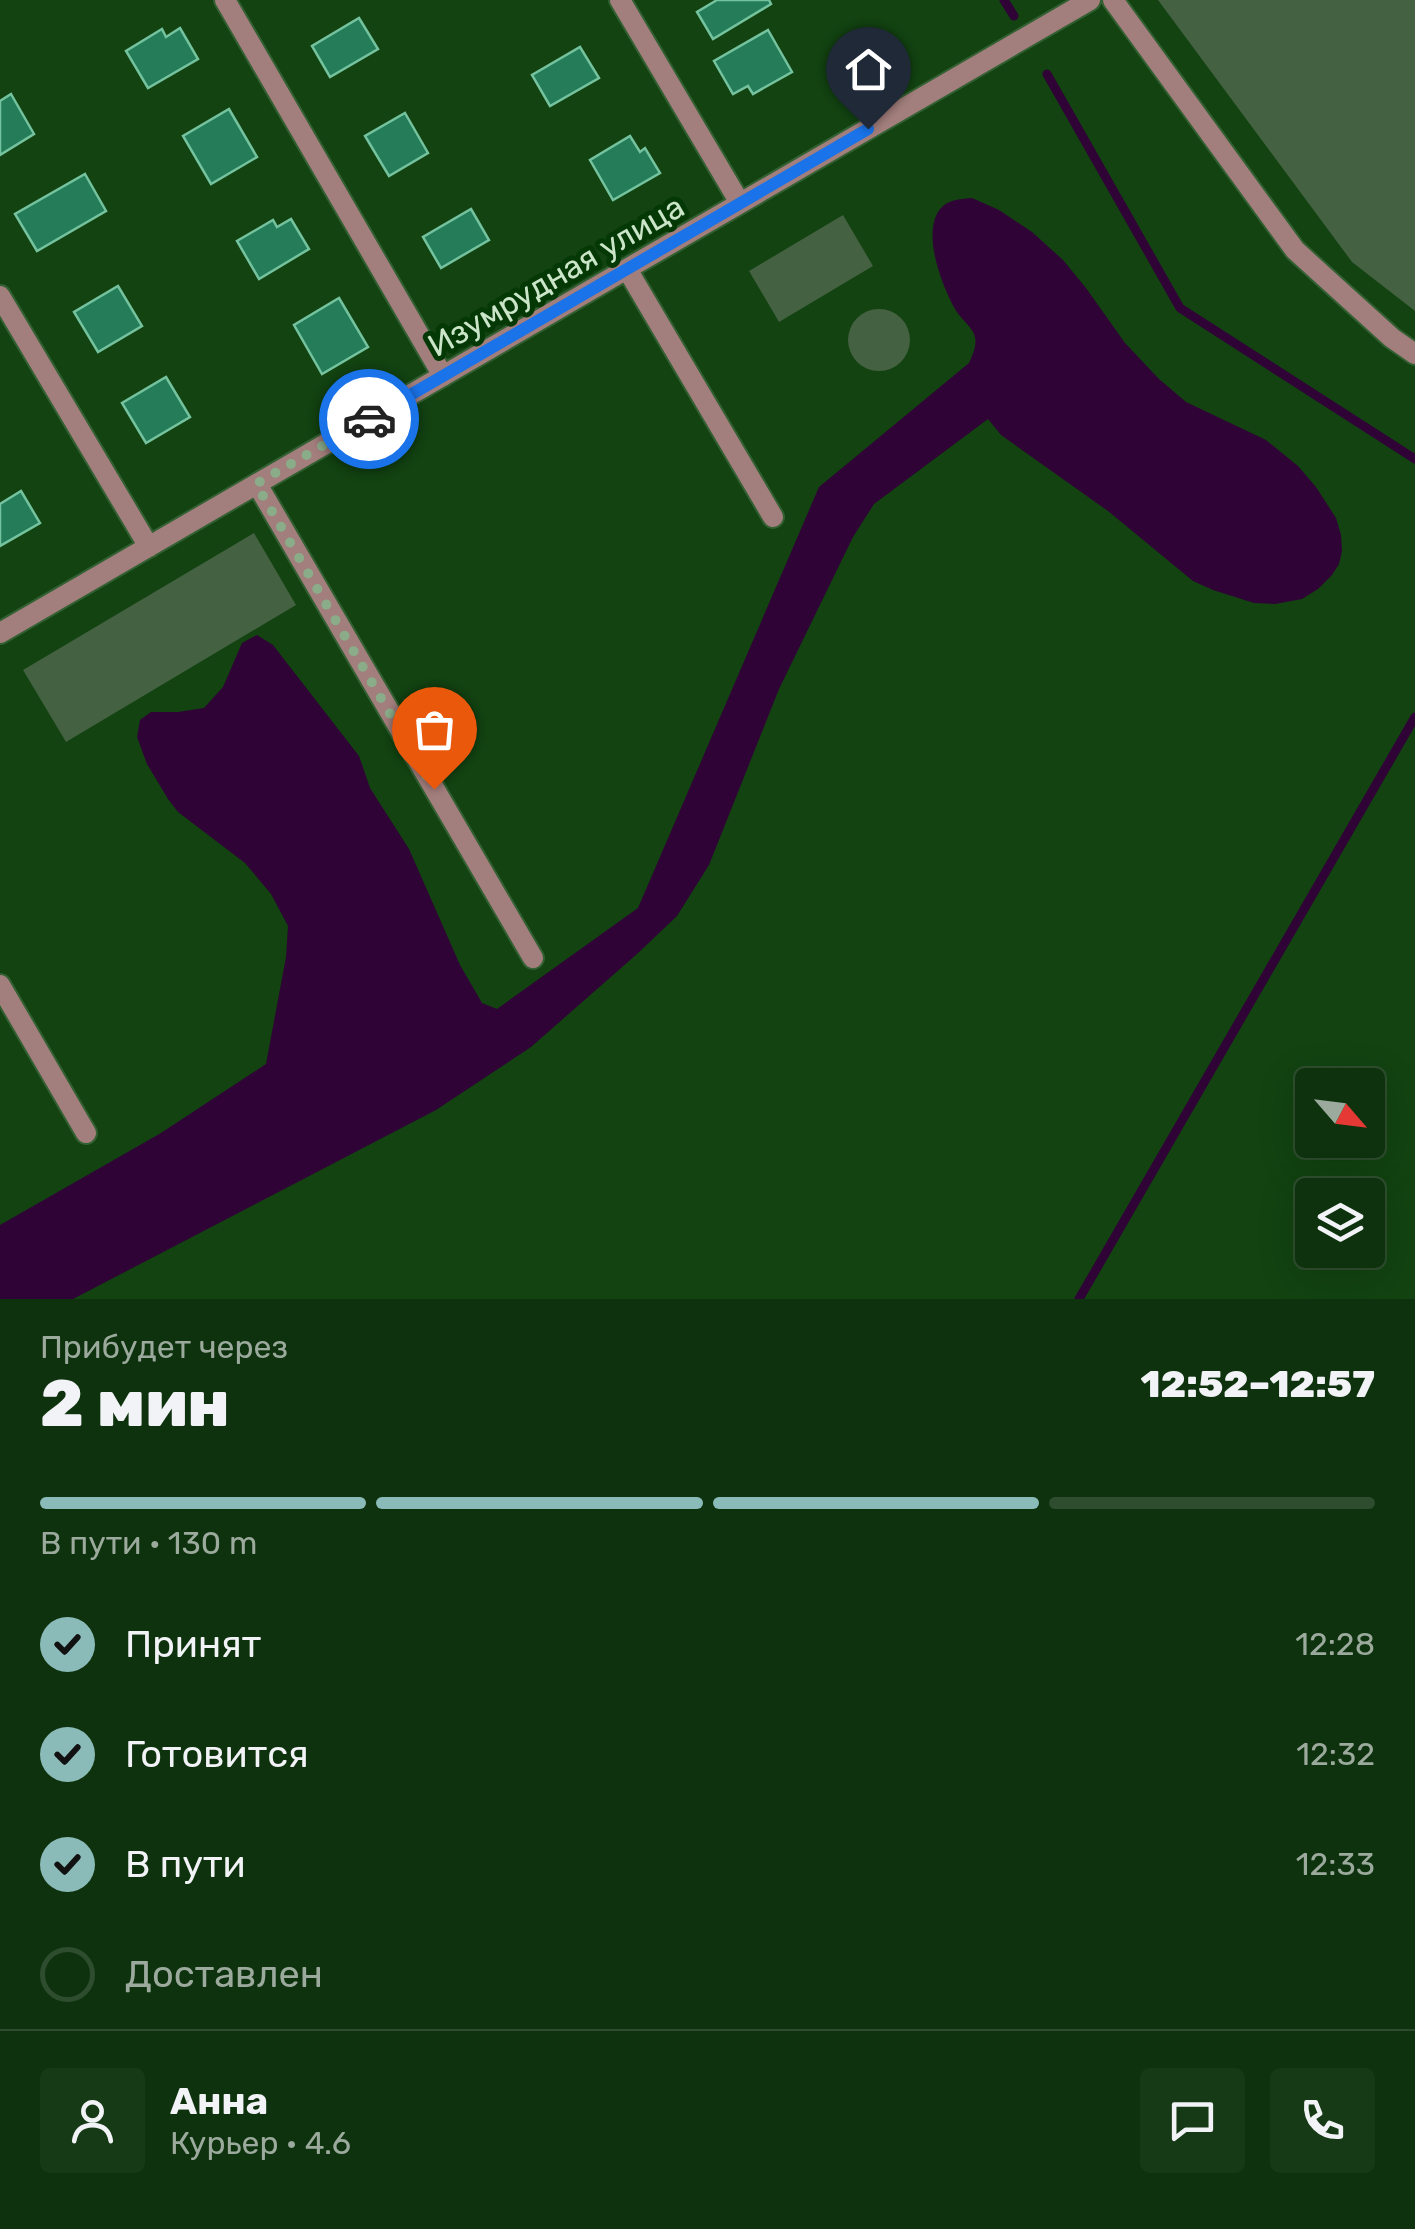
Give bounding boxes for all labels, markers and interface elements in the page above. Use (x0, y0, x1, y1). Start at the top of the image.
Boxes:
pin (826, 27, 911, 130)
icon: home (841, 42, 896, 97)
street label: Изумрудная улица (421, 187, 691, 365)
courier (319, 369, 419, 469)
icon: car (342, 392, 397, 447)
pin (392, 687, 477, 790)
icon: bag (407, 702, 462, 757)
north arrow (1295, 1068, 1385, 1158)
map controls (1295, 1068, 1385, 1268)
button: layers (1295, 1178, 1385, 1268)
text: Прибудет через (40, 1328, 288, 1366)
text: 12:52–12:57 (1141, 1361, 1375, 1407)
text: 2 мин (40, 1365, 230, 1442)
text: В пути · 130 m (40, 1524, 257, 1562)
icon: check (40, 1617, 95, 1672)
text: Принят (125, 1621, 261, 1667)
text: 12:28 (1295, 1625, 1375, 1663)
icon: check (40, 1727, 95, 1782)
text: Готовится (125, 1731, 309, 1777)
text: 12:32 (1296, 1735, 1375, 1773)
icon: check (40, 1837, 95, 1892)
text: В пути (125, 1841, 246, 1887)
text: 12:33 (1296, 1845, 1375, 1883)
text: Доставлен (125, 1951, 323, 1997)
button: person (40, 2068, 145, 2173)
button: chat (1140, 2068, 1245, 2173)
button: phone (1270, 2068, 1375, 2173)
text: Анна (170, 2078, 268, 2124)
text: Курьер · 4.6 (170, 2124, 351, 2162)

